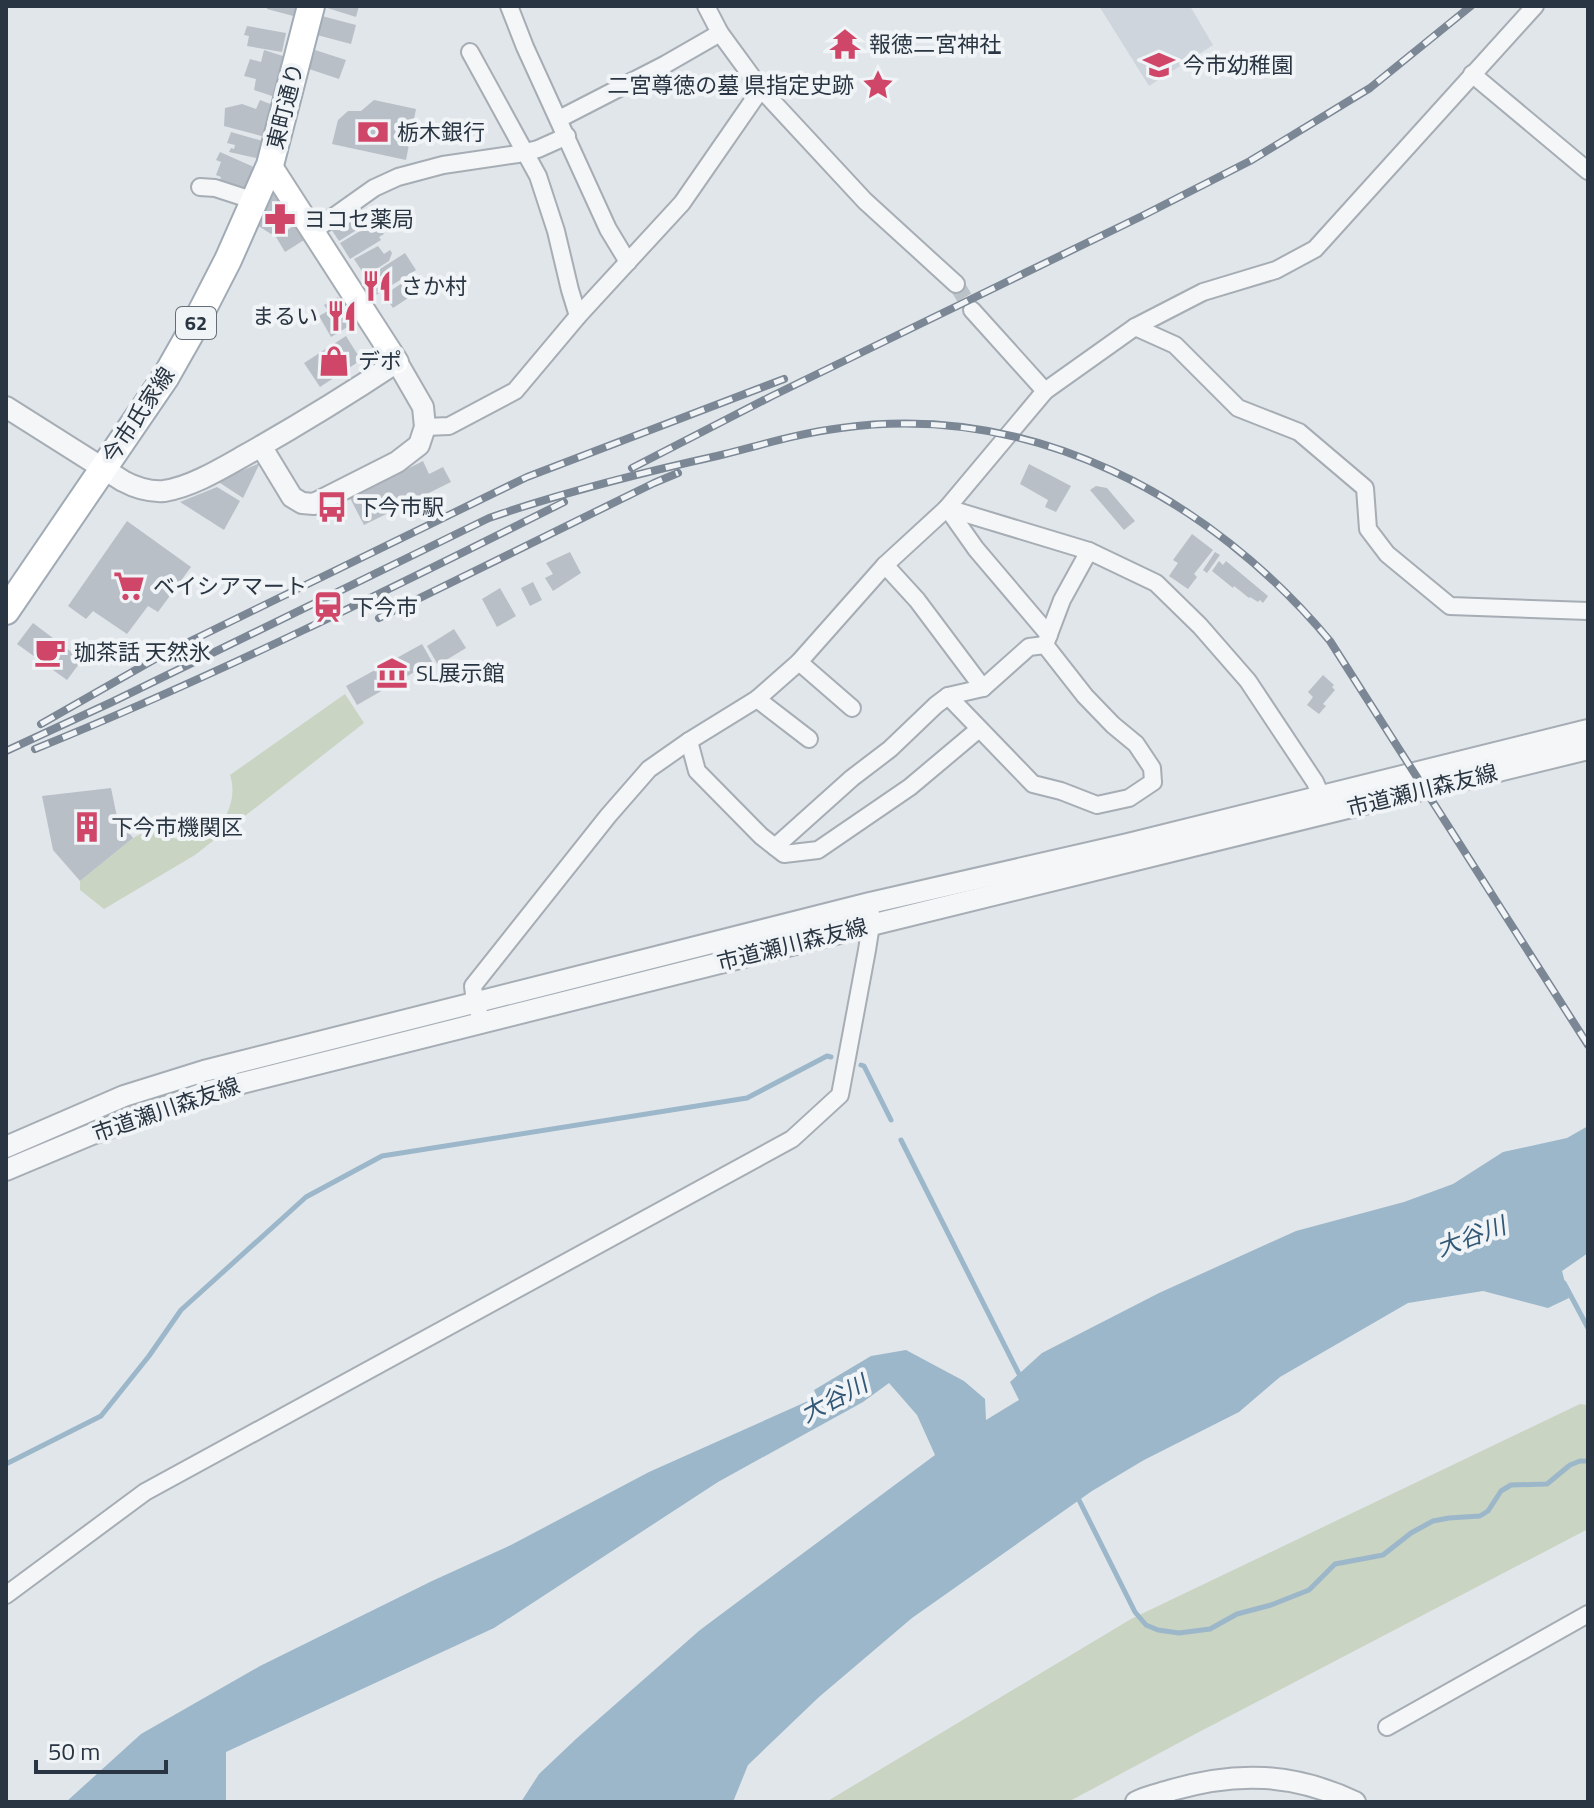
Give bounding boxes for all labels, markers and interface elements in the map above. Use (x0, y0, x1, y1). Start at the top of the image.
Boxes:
temple icon: 報徳二宮神社 (828, 27, 862, 61)
place label: 報徳二宮神社 (869, 27, 1001, 61)
school or university icon: 今市幼稚園 (1142, 48, 1176, 82)
place label: 今市幼稚園 (1183, 48, 1293, 82)
street label: 東町通り (258, 59, 312, 153)
place label: 二宮尊徳の墓 県指定史跡 (607, 68, 854, 102)
place icon: 二宮尊徳の墓 県指定史跡 (861, 68, 895, 102)
bank icon: 栃木銀行 (356, 115, 390, 149)
place label: 栃木銀行 (397, 115, 485, 149)
pharmacy icon: ヨコセ薬局 (263, 202, 297, 236)
place label: ヨコセ薬局 (304, 202, 414, 236)
restaurant icon: さか村 (360, 269, 394, 303)
place label: さか村 (401, 269, 467, 303)
place label: まるい (252, 299, 318, 333)
restaurant icon: まるい (325, 299, 359, 333)
road number: 62 (176, 307, 216, 339)
shop icon: デポ (317, 344, 351, 378)
place label: デポ (358, 344, 402, 378)
street label: 今市氏家線 (93, 360, 183, 470)
bus stop icon: 下今市駅 (315, 490, 349, 524)
place label: 下今市駅 (356, 490, 444, 524)
supermarket icon: ベイシアマート (112, 569, 146, 603)
place label: ベイシアマート (153, 569, 307, 603)
station icon: 下今市 (311, 590, 345, 624)
place label: 下今市 (352, 590, 418, 624)
cafe icon: 珈茶話 天然氷 (33, 635, 67, 669)
place label: 珈茶話 天然氷 (74, 635, 211, 669)
museum icon: SL展示館 (375, 656, 409, 690)
place label: SL展示館 (416, 656, 504, 690)
street label: 市道瀬川森友線 (1343, 755, 1501, 825)
building icon: 下今市機関区 (70, 810, 104, 844)
place label: 下今市機関区 (111, 810, 243, 844)
street label: 市道瀬川森友線 (713, 909, 871, 979)
street label: 市道瀬川森友線 (88, 1068, 244, 1150)
water label: 大谷川 (1431, 1206, 1513, 1265)
water label: 大谷川 (793, 1364, 876, 1431)
scale bar (36, 1724, 166, 1774)
text: 50 m (48, 1733, 100, 1769)

